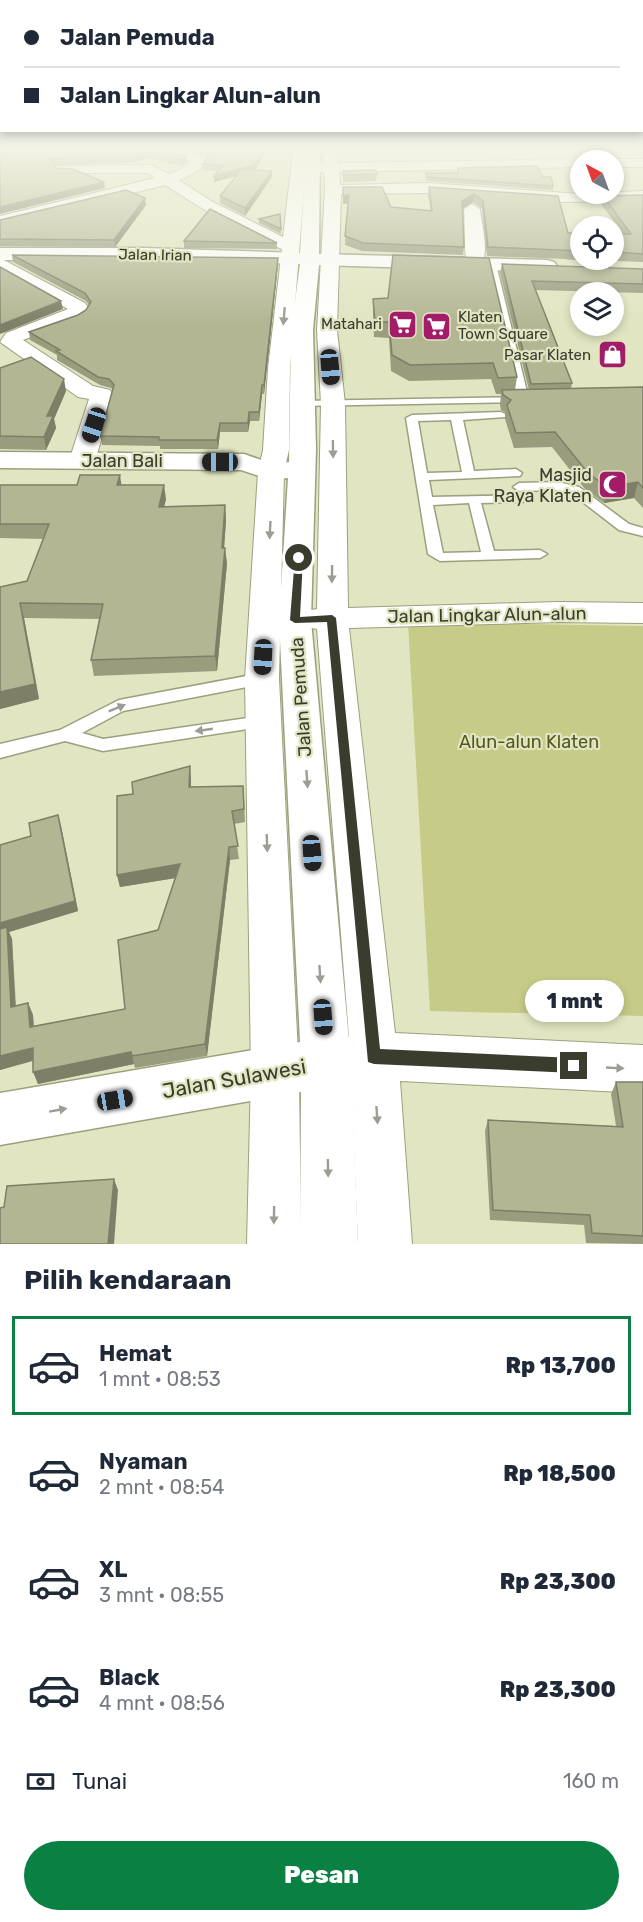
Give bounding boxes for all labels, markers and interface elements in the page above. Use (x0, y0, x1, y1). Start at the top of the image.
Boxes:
text: Jalan Pemuda (60, 24, 215, 51)
text: Jalan Lingkar Alun-alun (60, 82, 321, 109)
north arrow (570, 150, 624, 204)
map controls (570, 150, 624, 336)
button: locate (570, 216, 624, 270)
street label: Jalan Irian (118, 245, 192, 265)
button: layers (570, 282, 624, 336)
one-way arrow (279, 306, 289, 325)
supermarket icon: Matahari (387, 308, 419, 340)
place label: Klaten Town Square (458, 308, 548, 343)
supermarket icon: Klaten Town Square (421, 310, 453, 342)
place label: Matahari (321, 315, 382, 333)
shop icon: Pasar Klaten (596, 339, 628, 371)
place label: Pasar Klaten (504, 346, 591, 364)
car (319, 348, 341, 386)
car (80, 405, 108, 445)
one-way arrow (328, 440, 338, 459)
street label: Jalan Bali (81, 450, 163, 472)
car (202, 453, 238, 471)
place label: Masjid Raya Klaten (493, 464, 592, 507)
mosque icon: Masjid Raya Klaten (597, 469, 629, 501)
one-way arrow (265, 521, 274, 540)
route start (285, 544, 312, 571)
one-way arrow (327, 565, 337, 584)
street label: Jalan Lingkar Alun-alun (387, 602, 587, 628)
street label: Jalan Pemuda (286, 636, 316, 758)
car (253, 639, 273, 675)
one-way arrow (108, 703, 126, 713)
one-way arrow (195, 726, 214, 735)
park label: Alun-alun Klaten (459, 731, 599, 753)
one-way arrow (302, 770, 311, 789)
one-way arrow (262, 833, 271, 852)
car (302, 834, 322, 872)
one-way arrow (315, 964, 325, 983)
callout: 1 mnt (524, 979, 624, 1021)
text: 1 mnt (546, 989, 603, 1013)
car (313, 998, 333, 1036)
route end (560, 1052, 587, 1079)
street label: Jalan Sulawesi (160, 1054, 308, 1103)
one-way arrow (606, 1063, 625, 1072)
car (96, 1088, 134, 1112)
one-way arrow (48, 1105, 67, 1114)
one-way arrow (373, 1105, 382, 1124)
one-way arrow (323, 1159, 333, 1178)
one-way arrow (269, 1206, 279, 1225)
text: Pilih kendaraan (24, 1264, 232, 1296)
icon: car (27, 1339, 81, 1393)
text: Hemat (99, 1340, 172, 1367)
text: Rp 13,700 (506, 1352, 616, 1379)
text: 1 mnt · 08:53 (99, 1367, 221, 1391)
icon: car (27, 1447, 81, 1501)
text: Nyaman (99, 1448, 188, 1475)
text: Rp 18,500 (503, 1460, 616, 1487)
text: 2 mnt · 08:54 (99, 1475, 224, 1499)
icon: car (27, 1555, 81, 1609)
text: XL (99, 1556, 127, 1583)
text: Rp 23,300 (500, 1568, 616, 1595)
text: 3 mnt · 08:55 (99, 1583, 224, 1607)
icon: car (27, 1663, 81, 1717)
text: Black (99, 1664, 160, 1691)
text: Rp 23,300 (500, 1676, 616, 1703)
text: 4 mnt · 08:56 (99, 1691, 225, 1715)
icon: cash (24, 1765, 57, 1798)
text: Tunai (72, 1768, 127, 1795)
text: 160 m (563, 1769, 619, 1793)
button: Pesan (24, 1841, 619, 1910)

